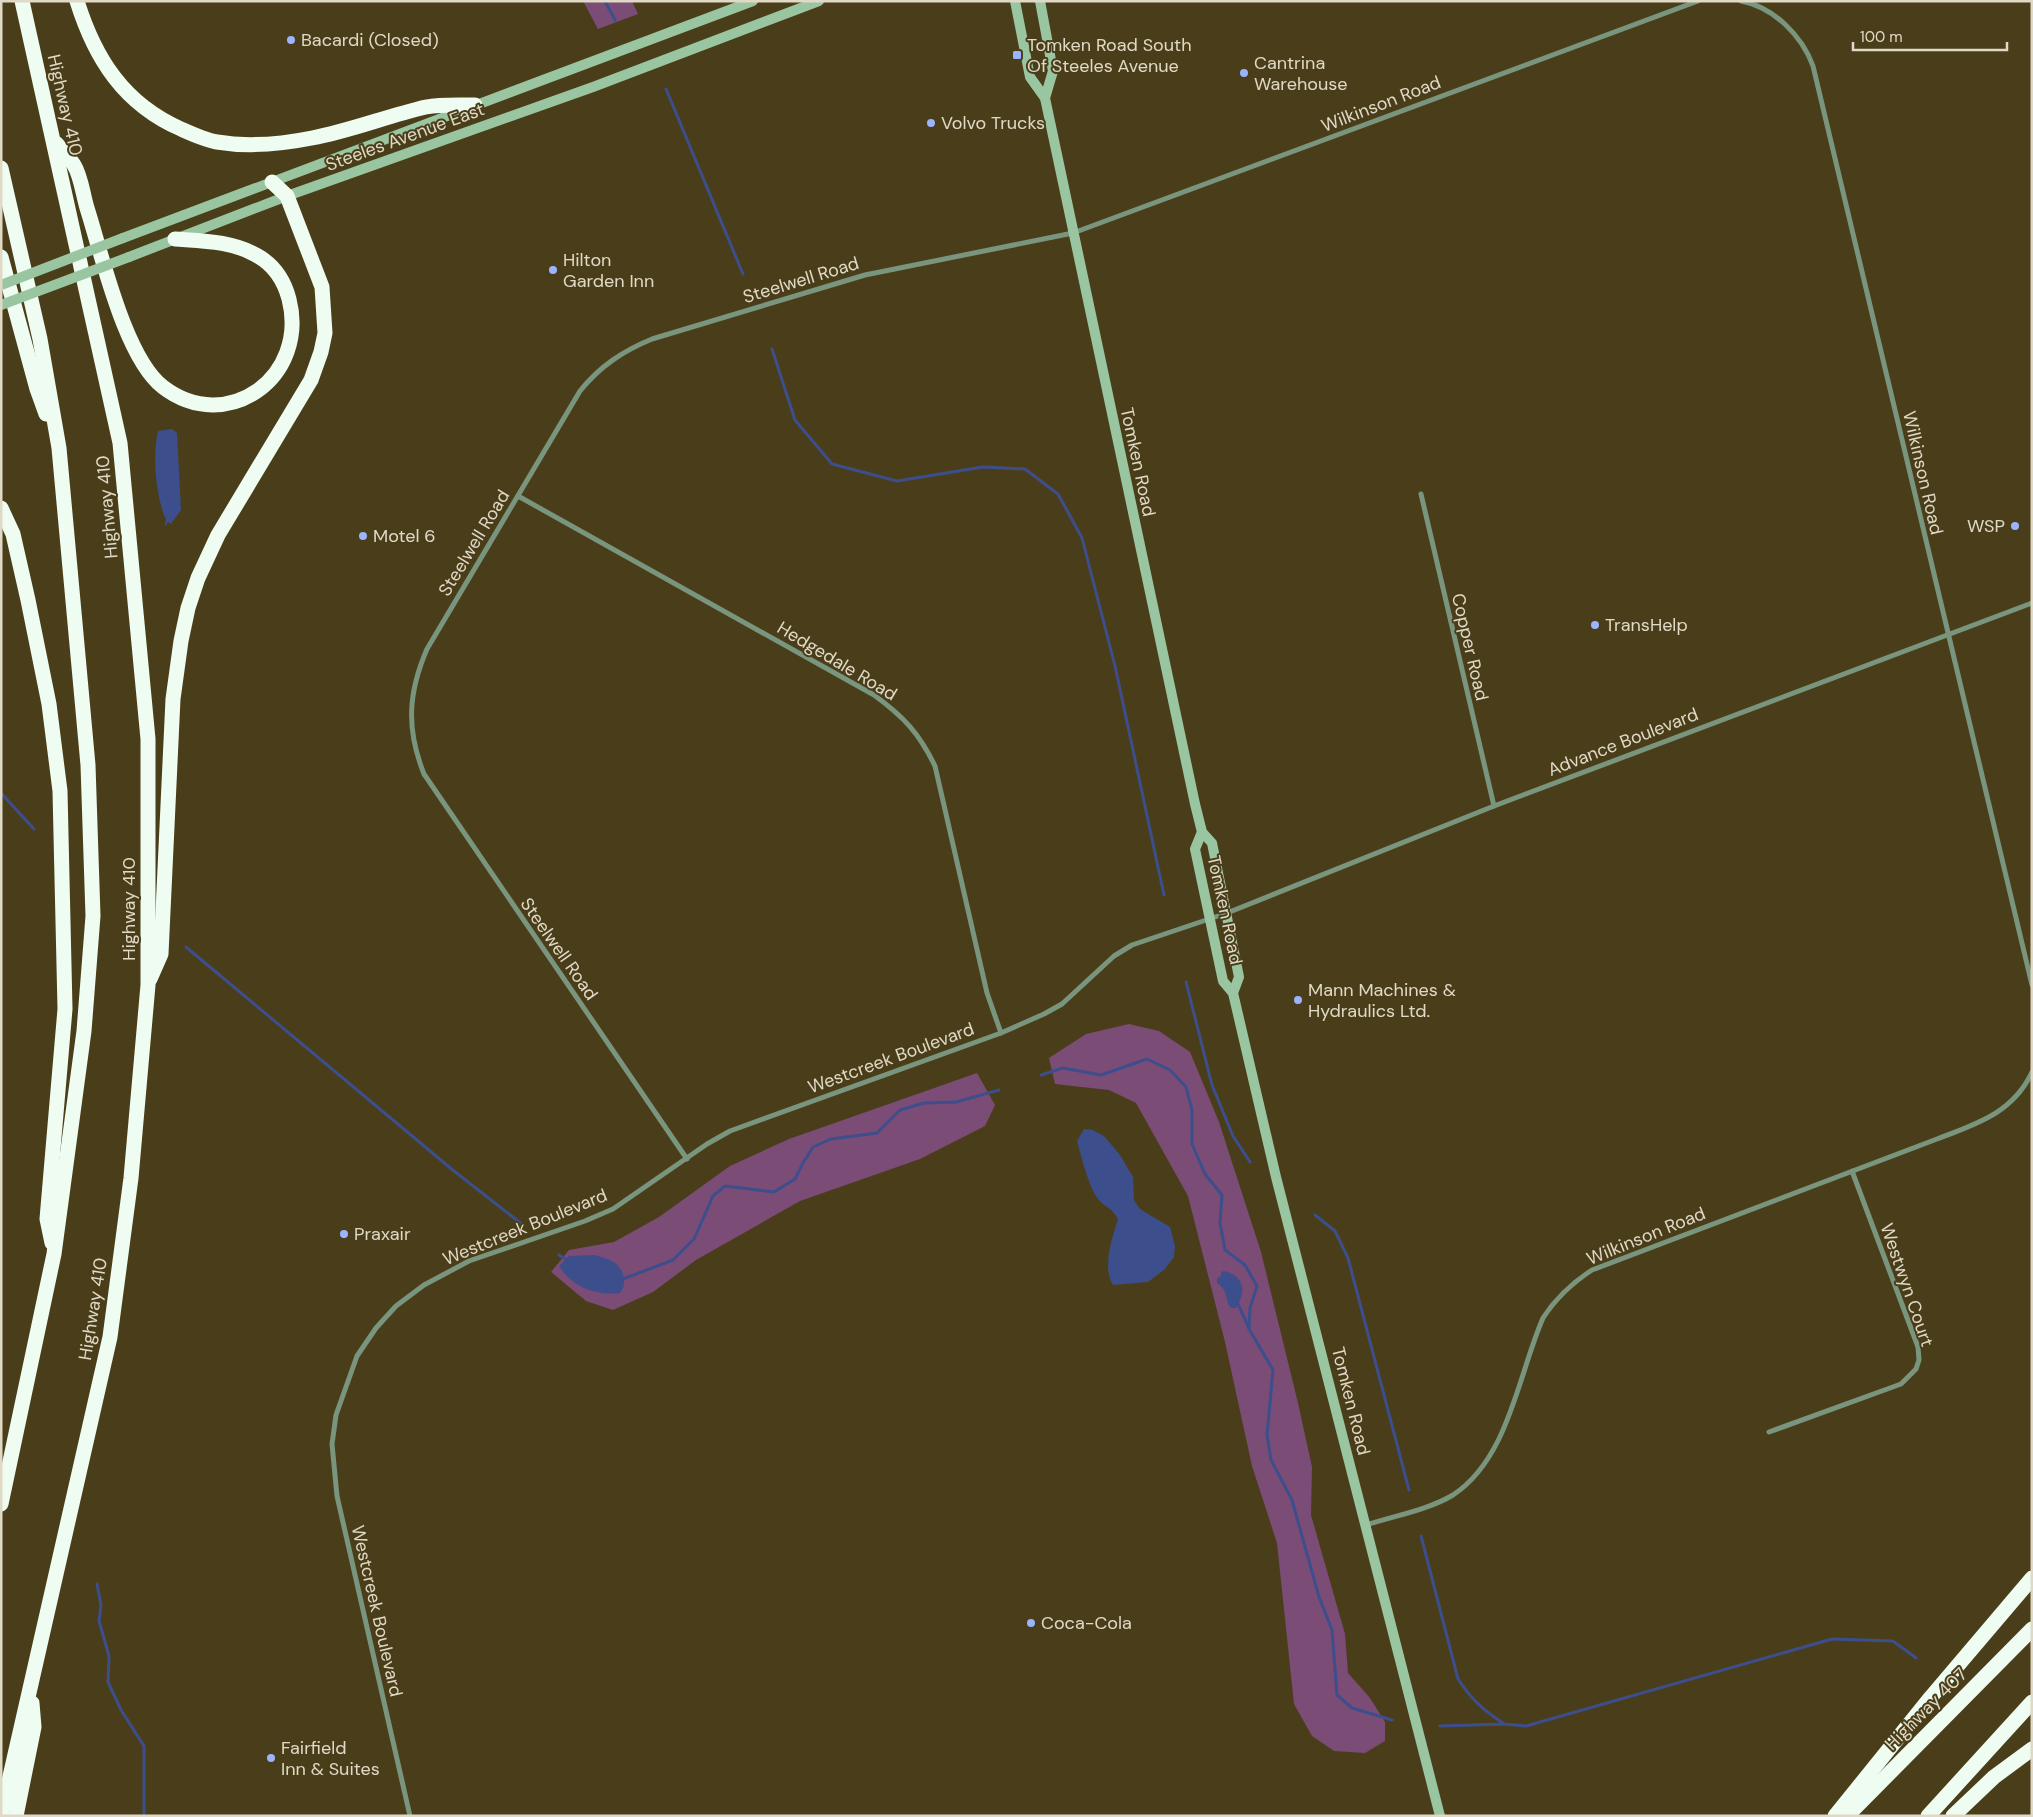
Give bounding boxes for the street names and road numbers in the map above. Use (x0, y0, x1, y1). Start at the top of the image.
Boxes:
street label: Highway 410 (42, 52, 88, 158)
street label: Wilkinson Road (1318, 70, 1444, 138)
street label: Steeles Avenue East (322, 97, 488, 177)
street label: Steelwell Road (740, 251, 862, 309)
street label: Tomken Road (1115, 405, 1161, 519)
street label: Wilkinson Road (1897, 409, 1949, 537)
street label: Highway 410 (91, 454, 123, 560)
street label: Steelwell Road (433, 485, 515, 601)
street label: Copper Road (1446, 591, 1494, 703)
street label: Hedgedale Road (773, 616, 901, 706)
street label: Advance Boulevard (1544, 702, 1702, 782)
street label: Tomken Road (1202, 853, 1248, 967)
street label: Highway 410 (117, 857, 141, 961)
street label: Steelwell Road (515, 893, 603, 1005)
street label: Westcreek Boulevard (805, 1017, 977, 1099)
street label: Westcreek Boulevard (439, 1183, 611, 1271)
street label: Wilkinson Road (1583, 1201, 1709, 1271)
street label: Westwyn Court (1875, 1220, 1939, 1350)
street label: Highway 410 (73, 1256, 113, 1362)
street label: Tomken Road (1326, 1344, 1376, 1458)
street label: Westcreek Boulevard (346, 1523, 408, 1699)
street label: Highway 407 (1880, 1663, 1972, 1755)

